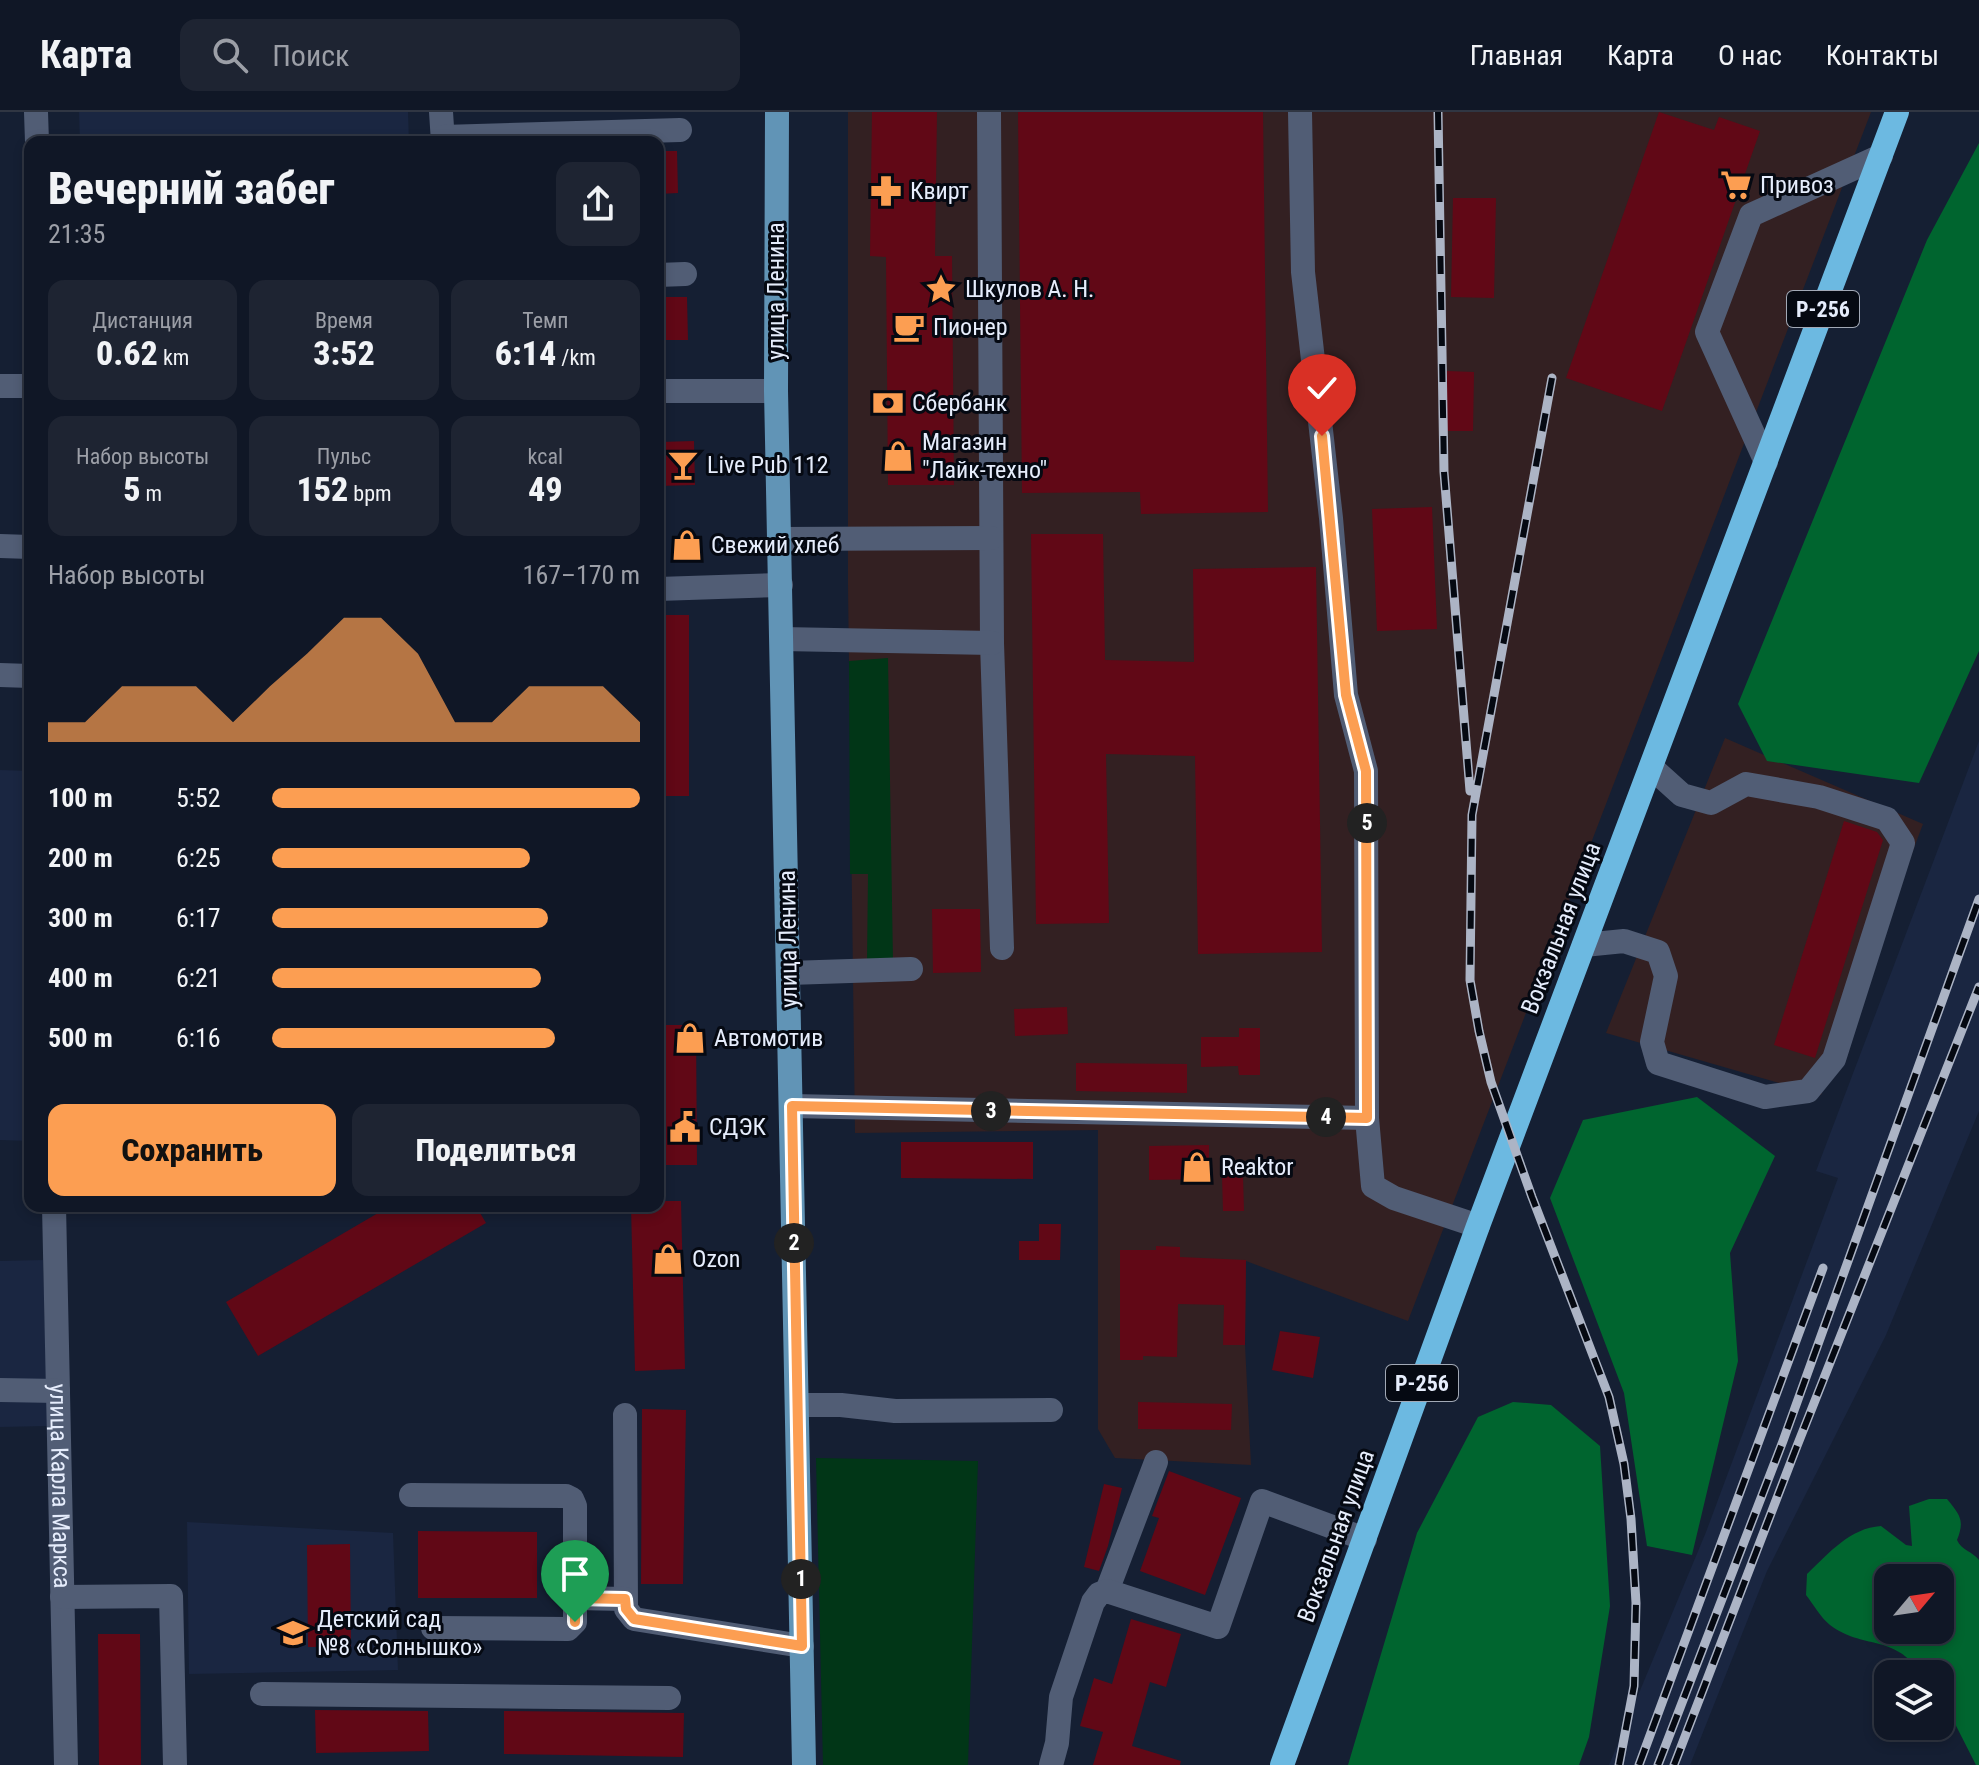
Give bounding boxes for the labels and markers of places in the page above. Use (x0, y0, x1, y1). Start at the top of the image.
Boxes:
supermarket icon: Привоз (1719, 168, 1753, 202)
place label: Привоз (1760, 171, 1834, 199)
pharmacy icon: Квирт (869, 174, 903, 208)
place label: Квирт (910, 177, 969, 205)
place icon: Шкулов А. Н. (924, 272, 958, 306)
place label: Шкулов А. Н. (965, 275, 1094, 303)
cafe icon: Пионер (892, 310, 926, 344)
place label: Пионер (933, 313, 1007, 341)
pin (1288, 354, 1356, 436)
bank icon: Сбербанк (871, 386, 905, 420)
place label: Сбербанк (912, 389, 1008, 417)
place label: Магазин "Лайк-техно" (922, 428, 1047, 484)
shop icon: Магазин "Лайк-техно" (881, 439, 915, 473)
bar icon: Live Pub 112 (666, 448, 700, 482)
place label: Live Pub 112 (707, 451, 829, 479)
shop icon: Свежий хлеб (670, 528, 704, 562)
place label: Свежий хлеб (711, 531, 839, 559)
pin: 5 (1347, 803, 1387, 843)
shop icon: Автомотив (673, 1021, 707, 1055)
place label: Автомотив (714, 1024, 823, 1052)
pin: 3 (971, 1091, 1011, 1131)
pin: 4 (1306, 1097, 1346, 1137)
public building icon: СДЭК (668, 1110, 702, 1144)
place label: СДЭК (709, 1113, 767, 1141)
shop icon: Reaktor (1180, 1150, 1214, 1184)
place label: Reaktor (1221, 1153, 1294, 1181)
pin: 2 (774, 1223, 814, 1263)
shop icon: Ozon (651, 1242, 685, 1276)
place label: Ozon (692, 1245, 740, 1273)
pin (541, 1540, 609, 1622)
pin: 1 (781, 1559, 821, 1599)
place label: Детский сад №8 «Солнышко» (317, 1605, 482, 1661)
school or university icon: Детский сад №8 «Солнышко» (276, 1616, 310, 1650)

